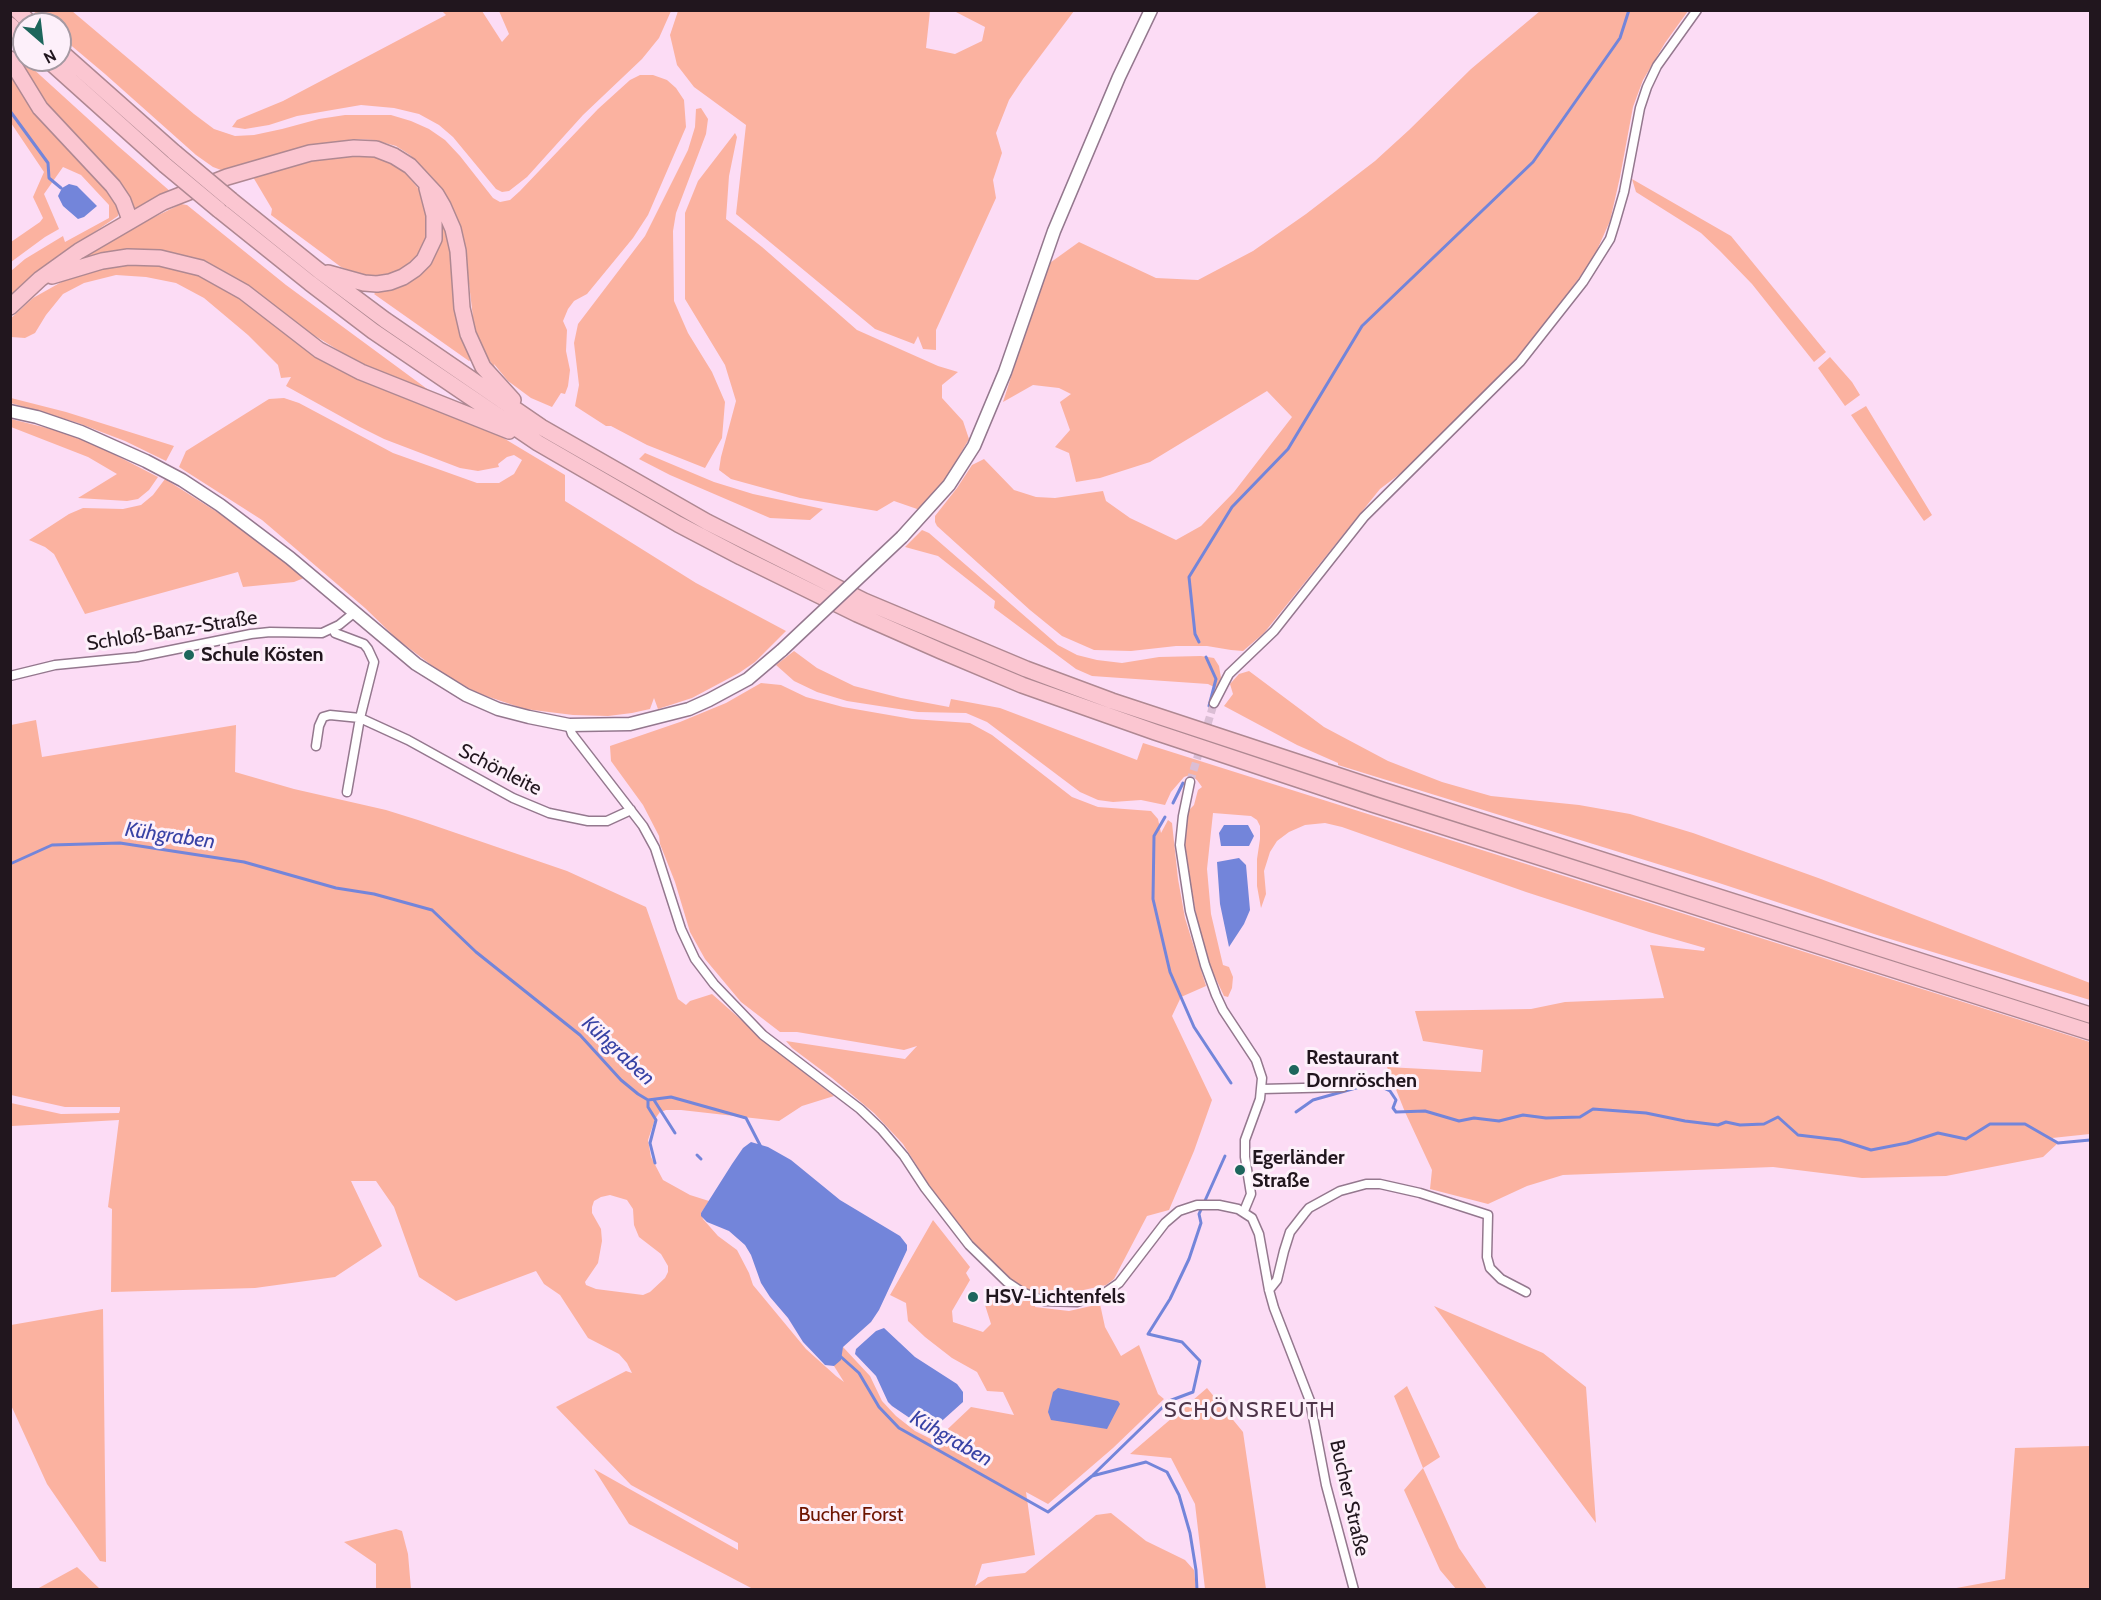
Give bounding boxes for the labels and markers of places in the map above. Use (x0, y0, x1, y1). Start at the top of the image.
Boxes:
place label: Schule Kösten (201, 643, 324, 667)
marker: Schule Kösten (182, 648, 196, 662)
place label: Restaurant Dornröschen (1306, 1046, 1417, 1093)
marker: Restaurant Dornröschen (1287, 1063, 1301, 1077)
place label: Egerländer Straße (1252, 1146, 1345, 1193)
marker: Egerländer Straße (1233, 1163, 1247, 1177)
place label: HSV-Lichtenfels (985, 1285, 1125, 1309)
marker: HSV-Lichtenfels (966, 1290, 980, 1304)

